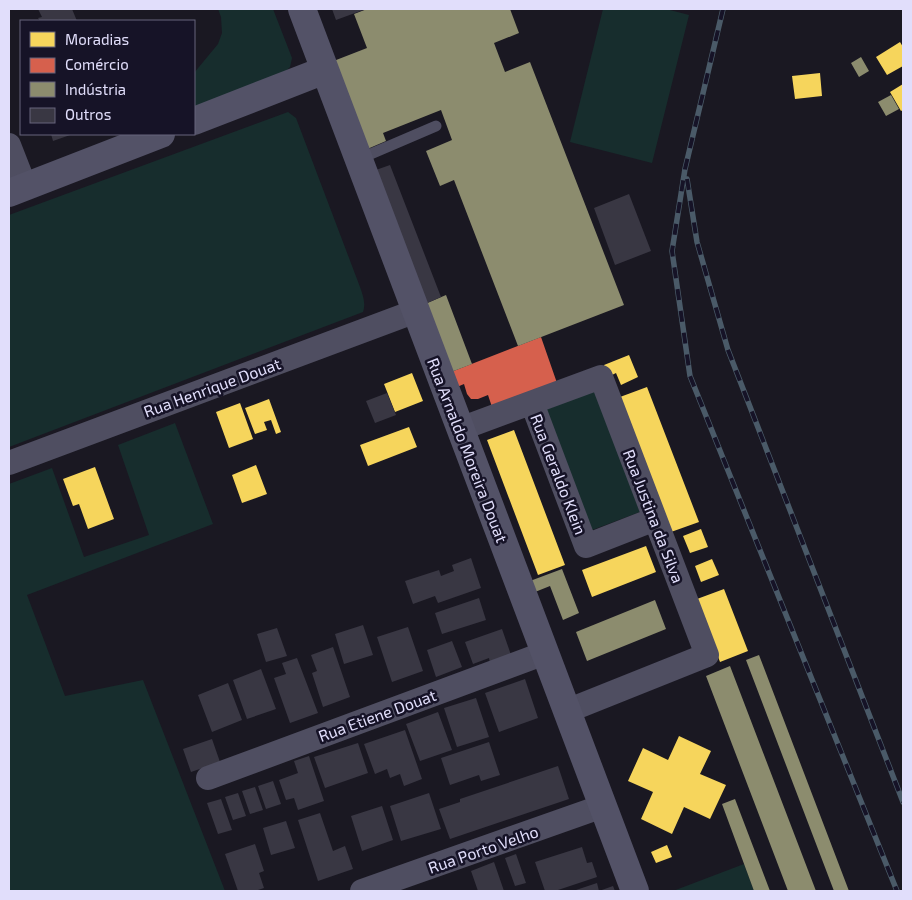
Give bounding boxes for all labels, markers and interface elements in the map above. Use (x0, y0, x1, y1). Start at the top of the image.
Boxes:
legend (20, 20, 195, 135)
text: Moradias (65, 30, 129, 48)
text: Comércio (65, 55, 129, 73)
text: Indústria (65, 80, 126, 98)
text: Outros (65, 105, 111, 123)
street label: Rua Henrique Douat (141, 353, 283, 421)
street label: Rua Arnaldo Moreira Douat (424, 355, 512, 545)
street label: Rua Geraldo Klein (527, 411, 591, 537)
street label: Rua Justina da Silva (620, 447, 688, 585)
street label: Rua Etiene Douat (315, 685, 439, 745)
street label: Rua Porto Velho (425, 821, 541, 877)

